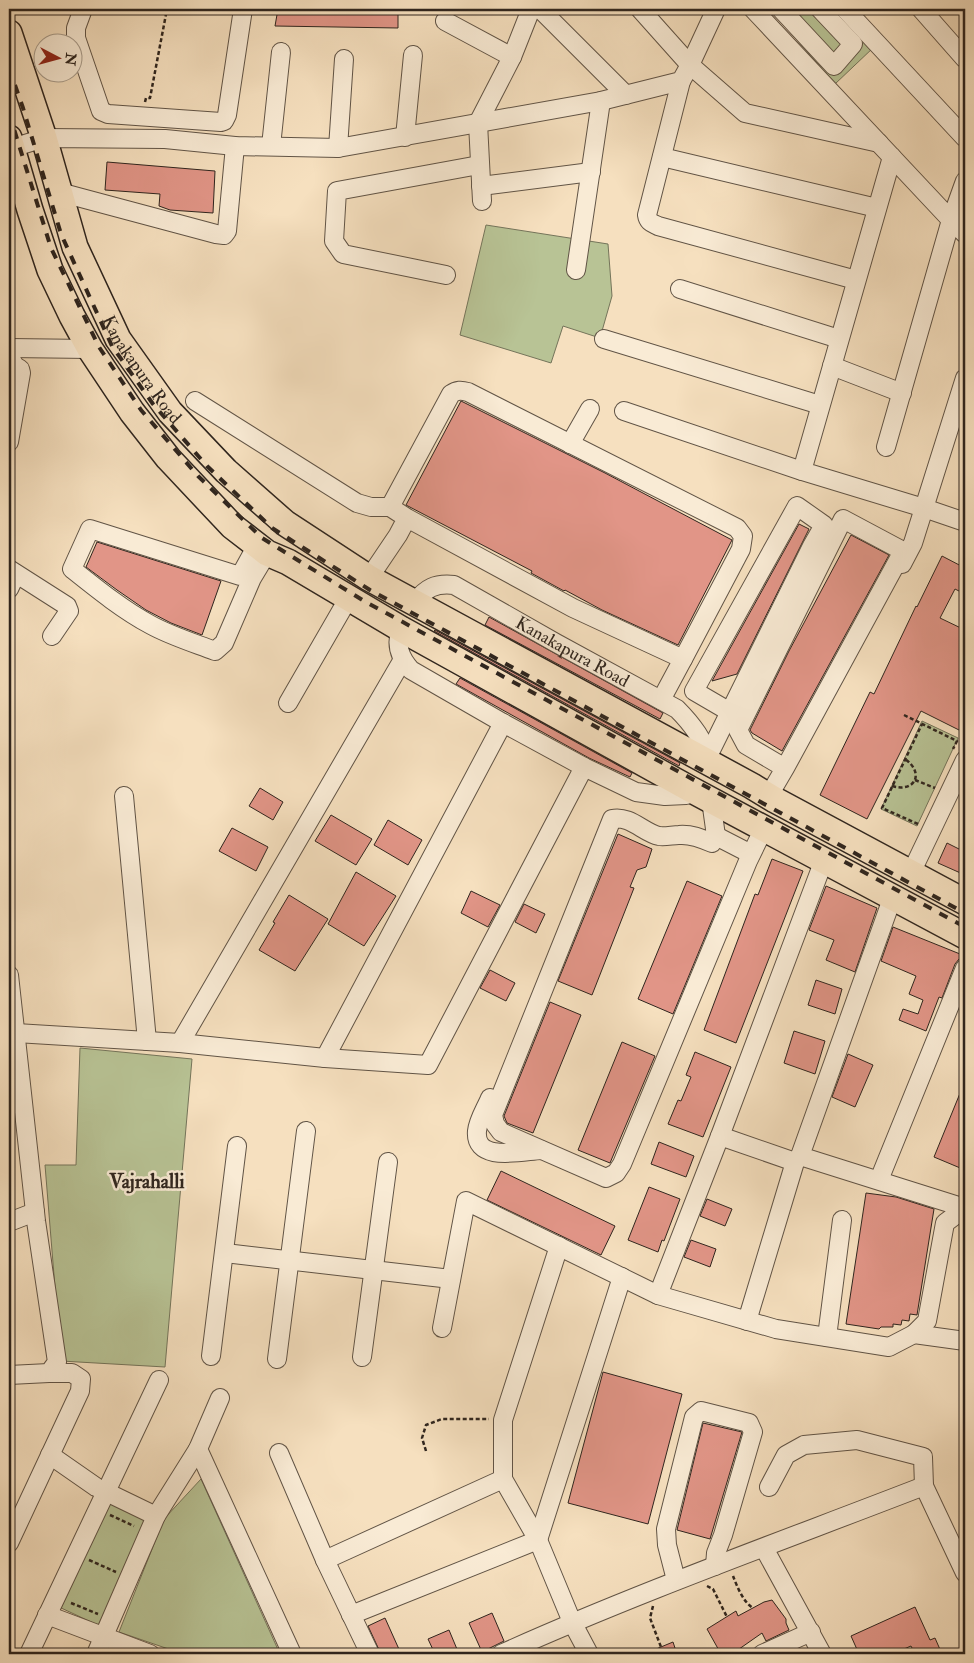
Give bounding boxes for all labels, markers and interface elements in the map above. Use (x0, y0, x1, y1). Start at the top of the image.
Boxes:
north arrow (32, 32, 82, 82)
text: N (61, 51, 80, 67)
street label: Kanakapura Road (97, 312, 187, 429)
street label: Kanakapura Road (512, 611, 634, 692)
district label: Vajrahalli (108, 1169, 185, 1194)

